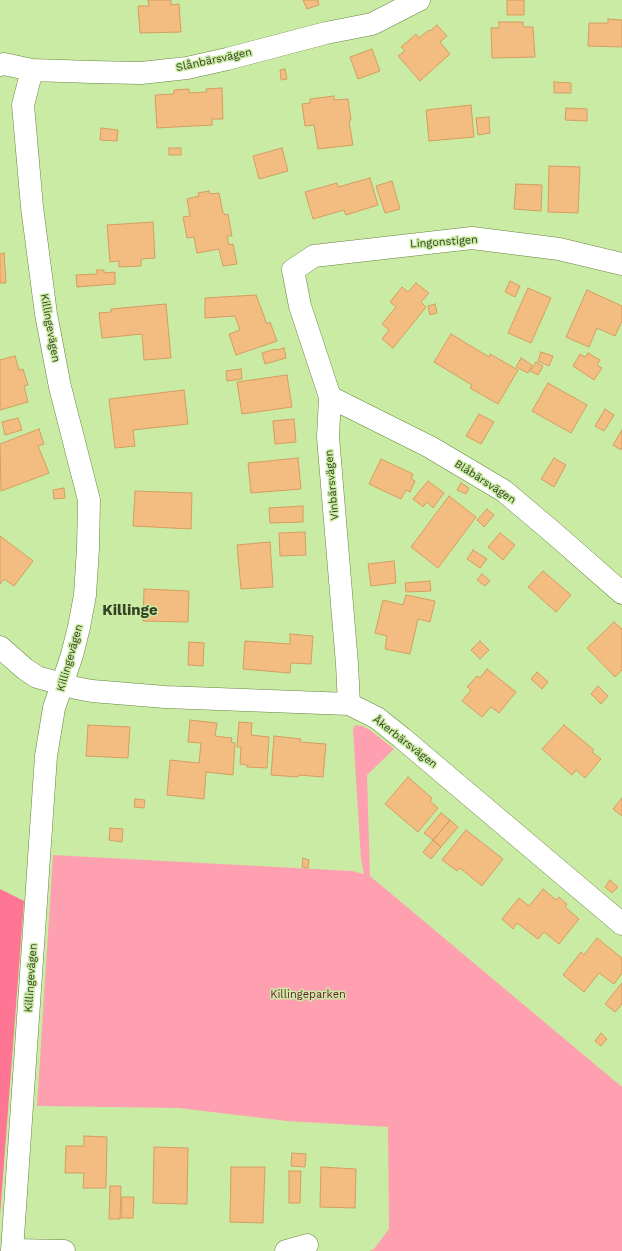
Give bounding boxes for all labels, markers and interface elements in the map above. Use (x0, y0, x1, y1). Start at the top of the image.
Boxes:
street label: Slånbärsvägen (175, 46, 253, 74)
street label: Lingonstigen (410, 233, 478, 251)
street label: Killingevägen (37, 293, 63, 363)
street label: Vinbärsvägen (322, 449, 342, 521)
street label: Blåbärsvägen (452, 457, 518, 507)
district label: Killinge (102, 602, 158, 620)
street label: Killingevägen (54, 623, 86, 693)
street label: Åkerbärsvägen (370, 713, 440, 771)
street label: Killingevägen (22, 943, 40, 1013)
park label: Killingeparken (270, 988, 346, 1002)

